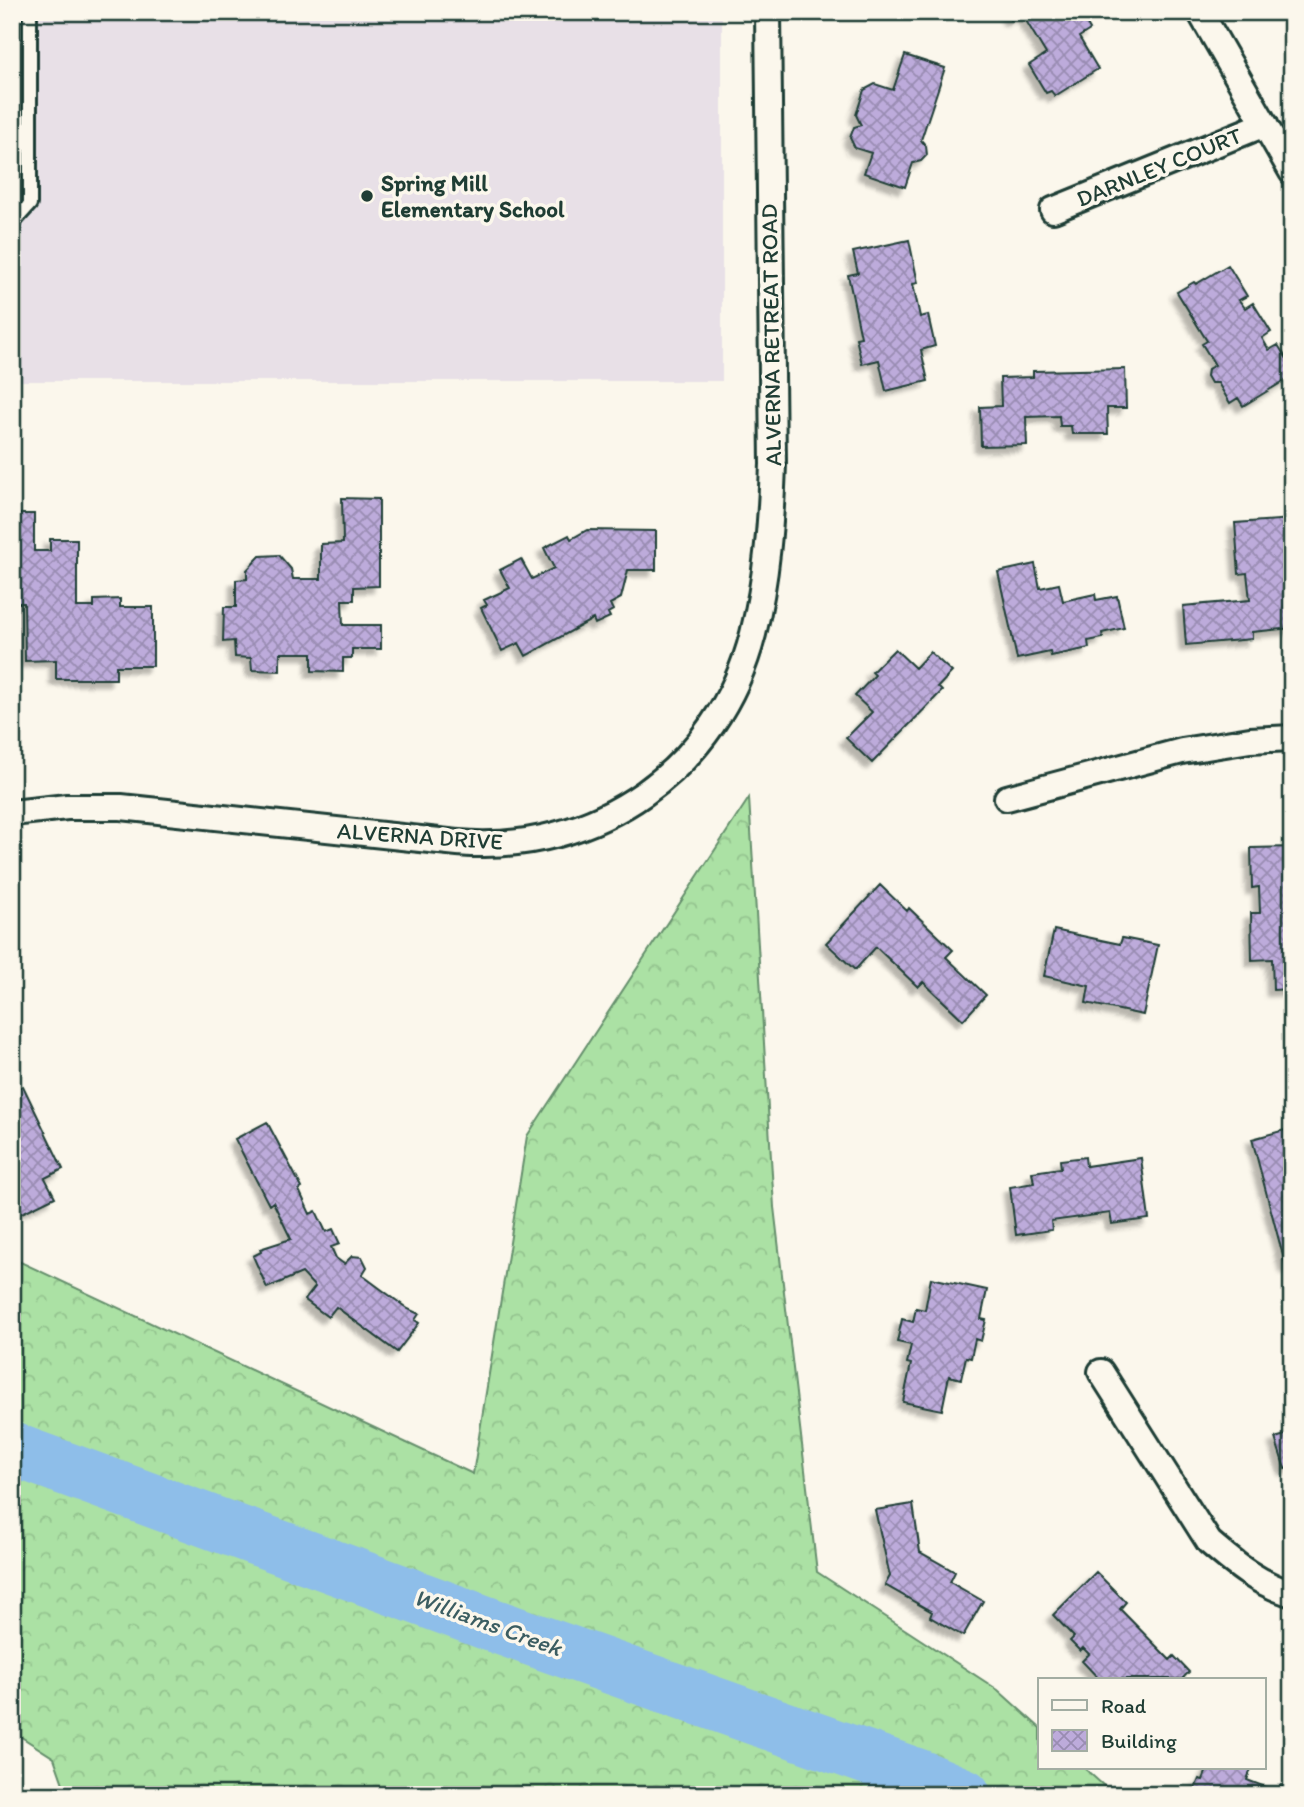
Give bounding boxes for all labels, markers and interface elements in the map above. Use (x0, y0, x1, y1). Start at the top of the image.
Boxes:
street label: DARNLEY COURT (1072, 121, 1246, 213)
place label: Spring Mill Elementary School (381, 169, 565, 223)
marker: Spring Mill Elementary School (359, 188, 375, 204)
street label: ALVERNA RETREAT ROAD (755, 203, 787, 467)
street label: ALVERNA DRIVE (336, 816, 504, 856)
water label: Williams Creek (410, 1582, 567, 1663)
legend (1038, 1678, 1266, 1769)
text: Road (1101, 1693, 1147, 1718)
text: Building (1101, 1728, 1177, 1753)

